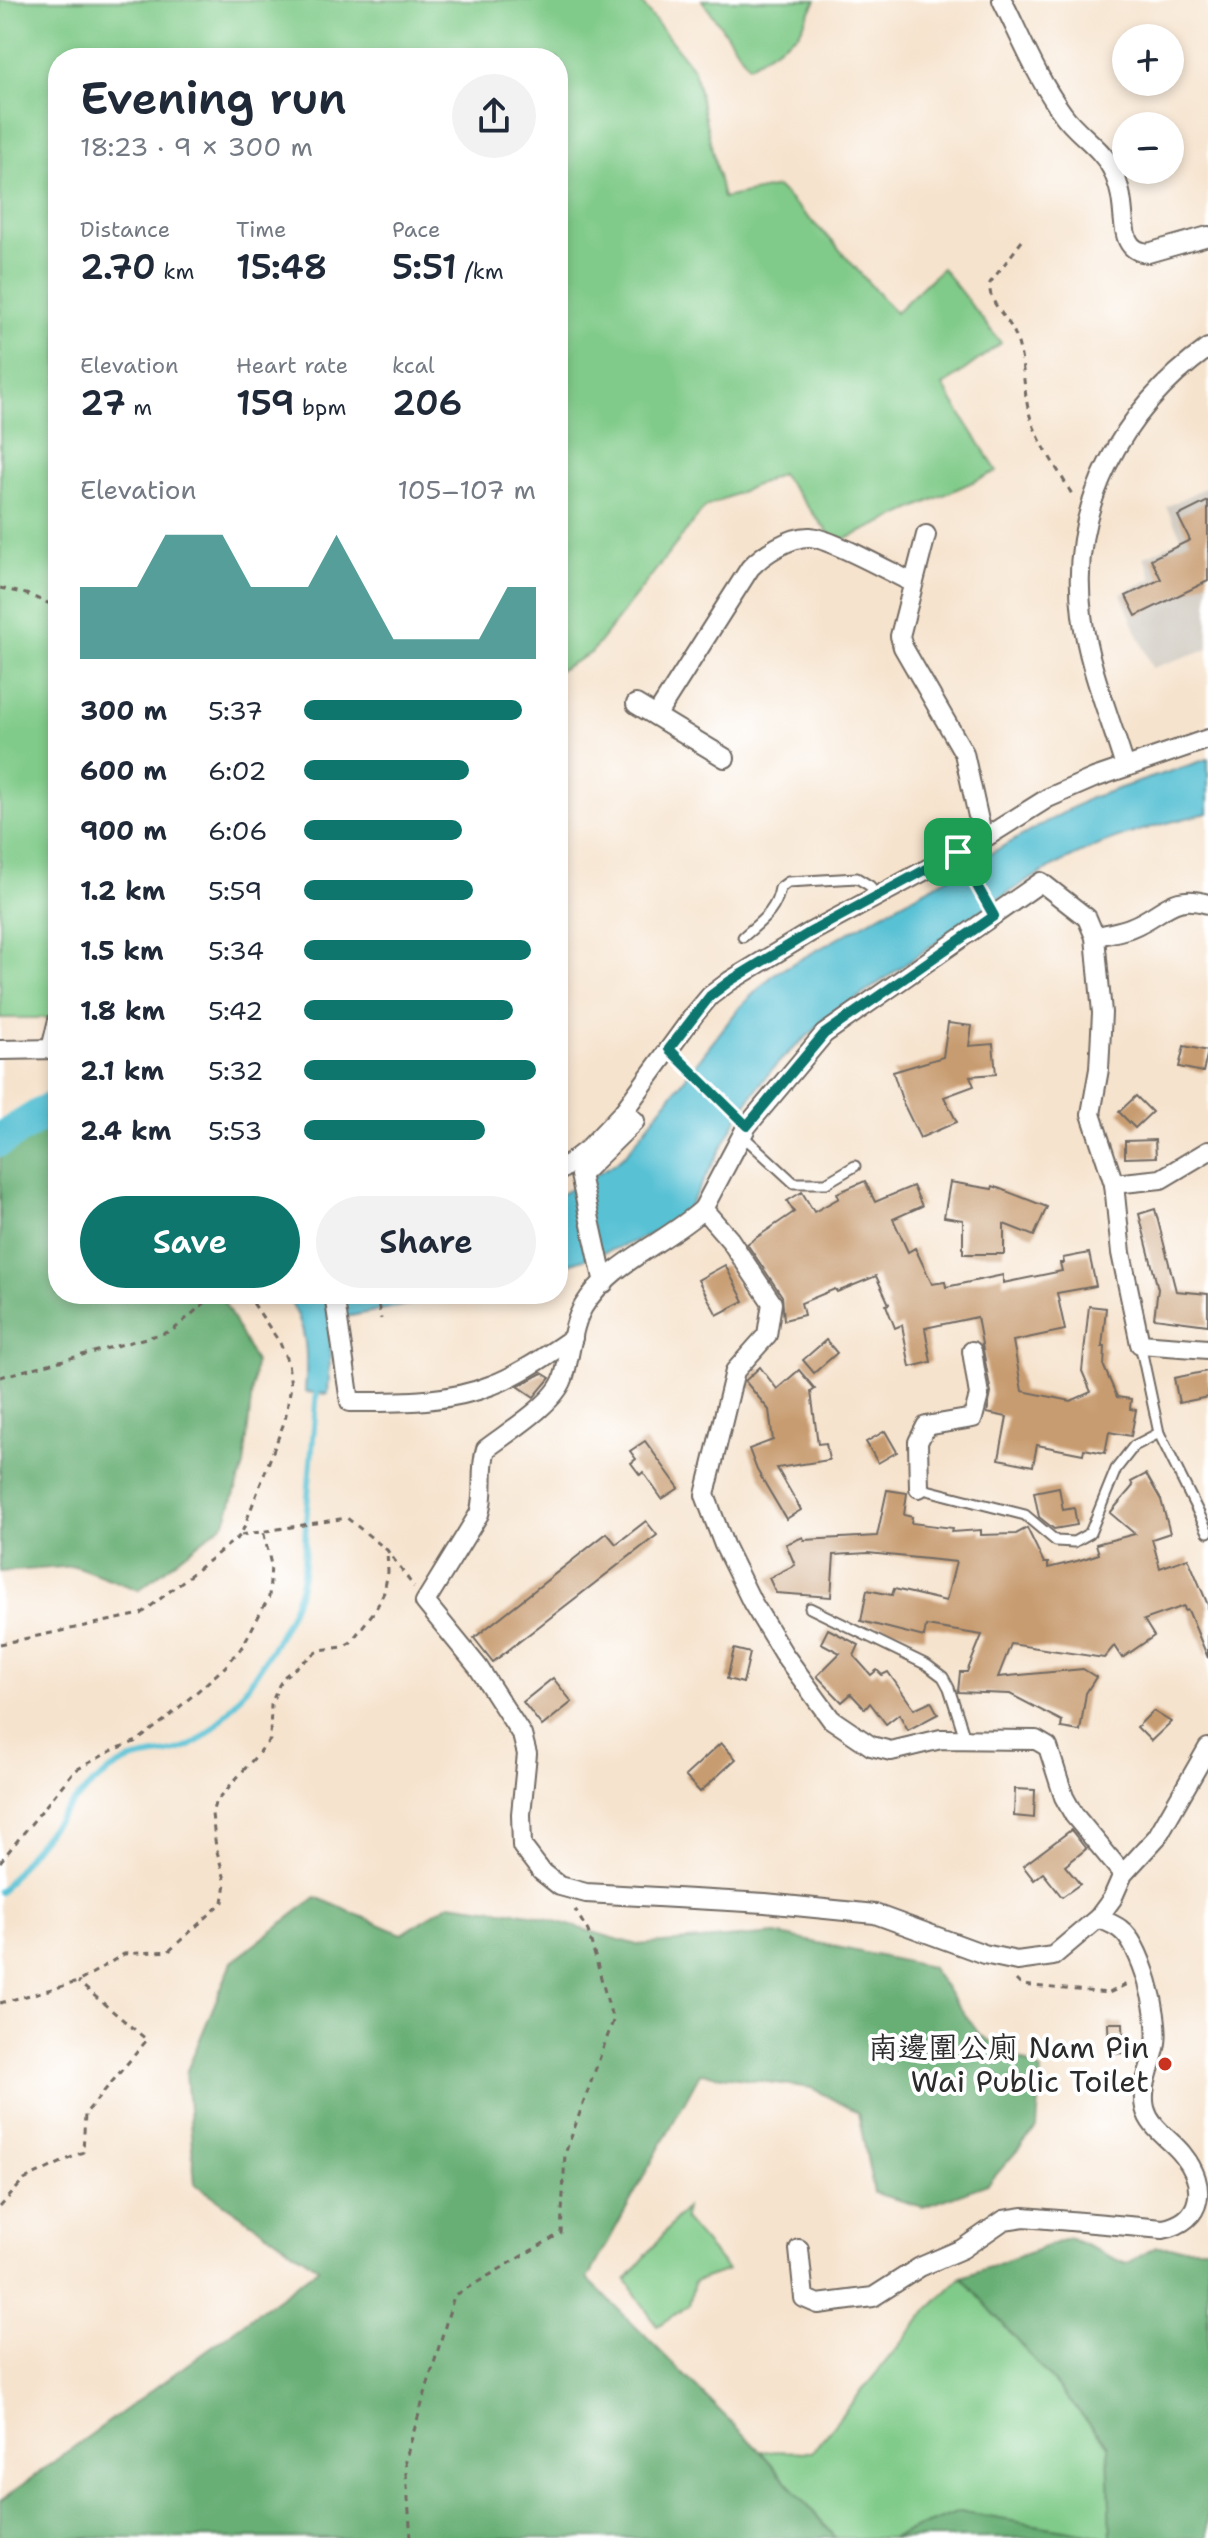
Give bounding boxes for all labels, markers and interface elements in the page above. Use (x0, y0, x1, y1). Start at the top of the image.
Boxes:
map controls (1112, 24, 1184, 184)
button: + (1112, 24, 1184, 96)
text: Evening run (80, 69, 347, 128)
button: share (452, 74, 536, 158)
button: − (1112, 112, 1184, 184)
text: 18:23 · 9 × 300 m (80, 129, 313, 164)
text: Distance (80, 215, 170, 244)
text: Time (236, 215, 286, 244)
text: Pace (392, 215, 440, 244)
text: 2.70 (80, 244, 156, 290)
text: 15:48 (236, 244, 327, 290)
text: 5:51 (392, 244, 457, 290)
text: km (156, 257, 194, 286)
text: /km (457, 257, 504, 286)
text: Elevation (80, 351, 178, 380)
text: Heart rate (236, 351, 348, 380)
text: kcal (392, 351, 435, 380)
text: 27 (80, 380, 126, 426)
text: 159 (236, 380, 295, 426)
text: 206 (392, 380, 462, 426)
text: m (126, 393, 152, 422)
text: bpm (295, 393, 346, 422)
text: Elevation (80, 472, 196, 507)
text: 105–107 m (397, 472, 536, 507)
text: 300 m (80, 693, 167, 728)
text: 5:37 (208, 693, 263, 728)
text: 600 m (80, 753, 167, 788)
text: 6:02 (208, 753, 266, 788)
text: 900 m (80, 813, 167, 848)
text: 6:06 (208, 813, 267, 848)
pin (924, 818, 992, 886)
icon: arrive (936, 830, 980, 874)
text: 1.2 km (80, 873, 165, 908)
text: 5:59 (208, 873, 262, 908)
text: 1.5 km (80, 933, 164, 968)
text: 5:34 (208, 933, 264, 968)
text: 1.8 km (80, 993, 165, 1028)
text: 5:42 (208, 993, 263, 1028)
text: 2.1 km (80, 1053, 164, 1088)
text: 5:32 (208, 1053, 263, 1088)
text: 2.4 km (80, 1113, 171, 1148)
text: 5:53 (208, 1113, 262, 1148)
button: Save (80, 1196, 300, 1288)
button: Share (316, 1196, 536, 1288)
place label: 南邊圍公廁 Nam Pin Wai Public Toilet (868, 2027, 1149, 2102)
marker: 南邊圍公廁 Nam Pin Wai Public Toilet (1156, 2055, 1174, 2073)

